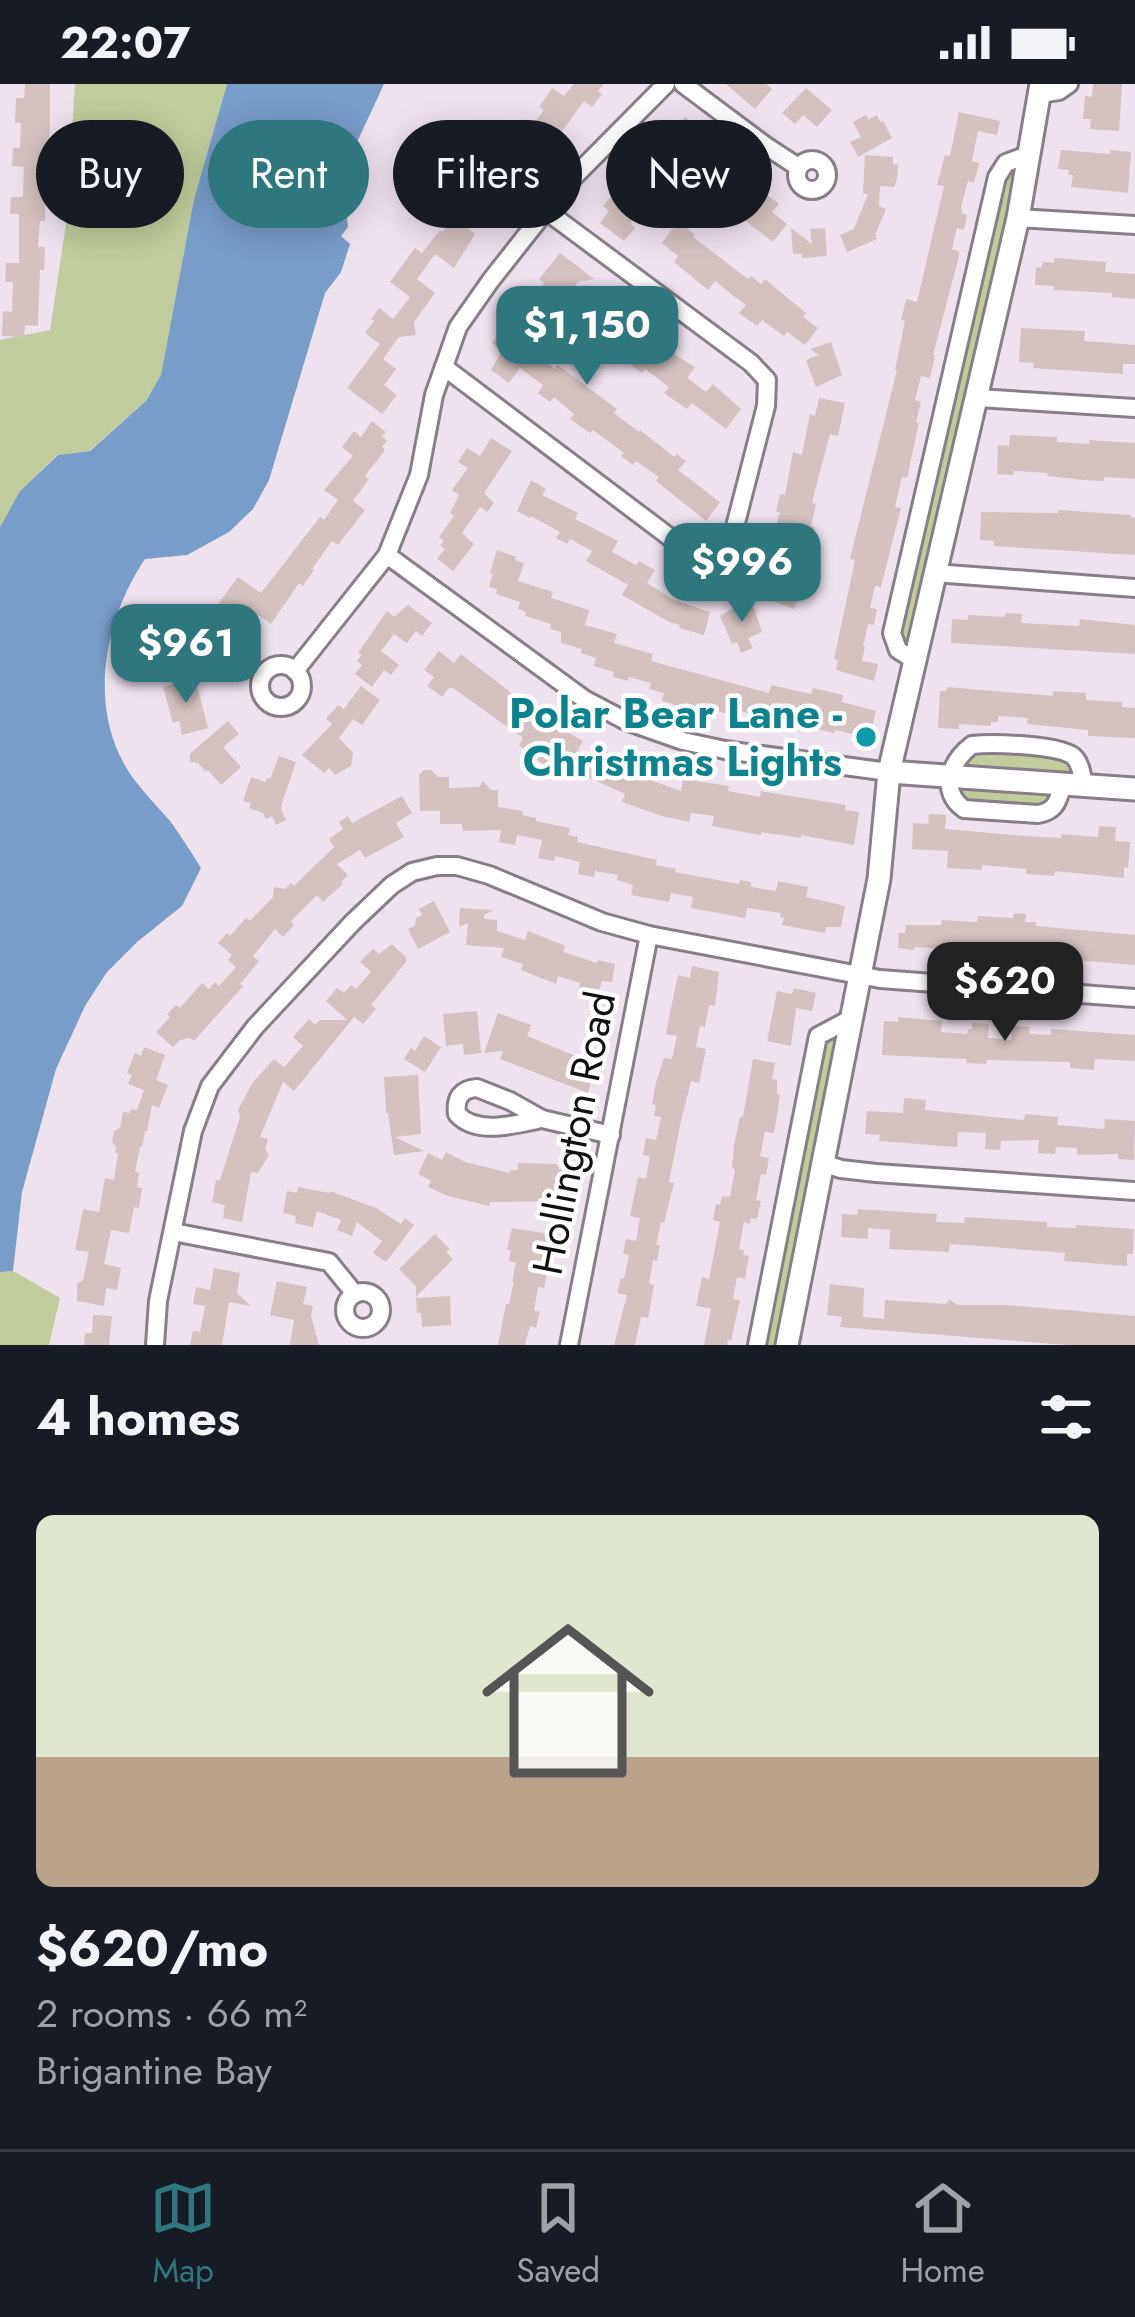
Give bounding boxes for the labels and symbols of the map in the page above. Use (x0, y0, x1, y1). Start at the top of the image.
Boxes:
pin: $1,150 (489, 286, 685, 388)
pin: $996 (671, 523, 813, 625)
pin: $961 (115, 604, 257, 706)
place label: Polar Bear Lane - Christmas Lights (509, 683, 843, 792)
marker: Polar Bear Lane - Christmas Lights (853, 724, 879, 750)
pin: $620 (934, 942, 1076, 1044)
street label: Hollington Road (517, 986, 631, 1280)

